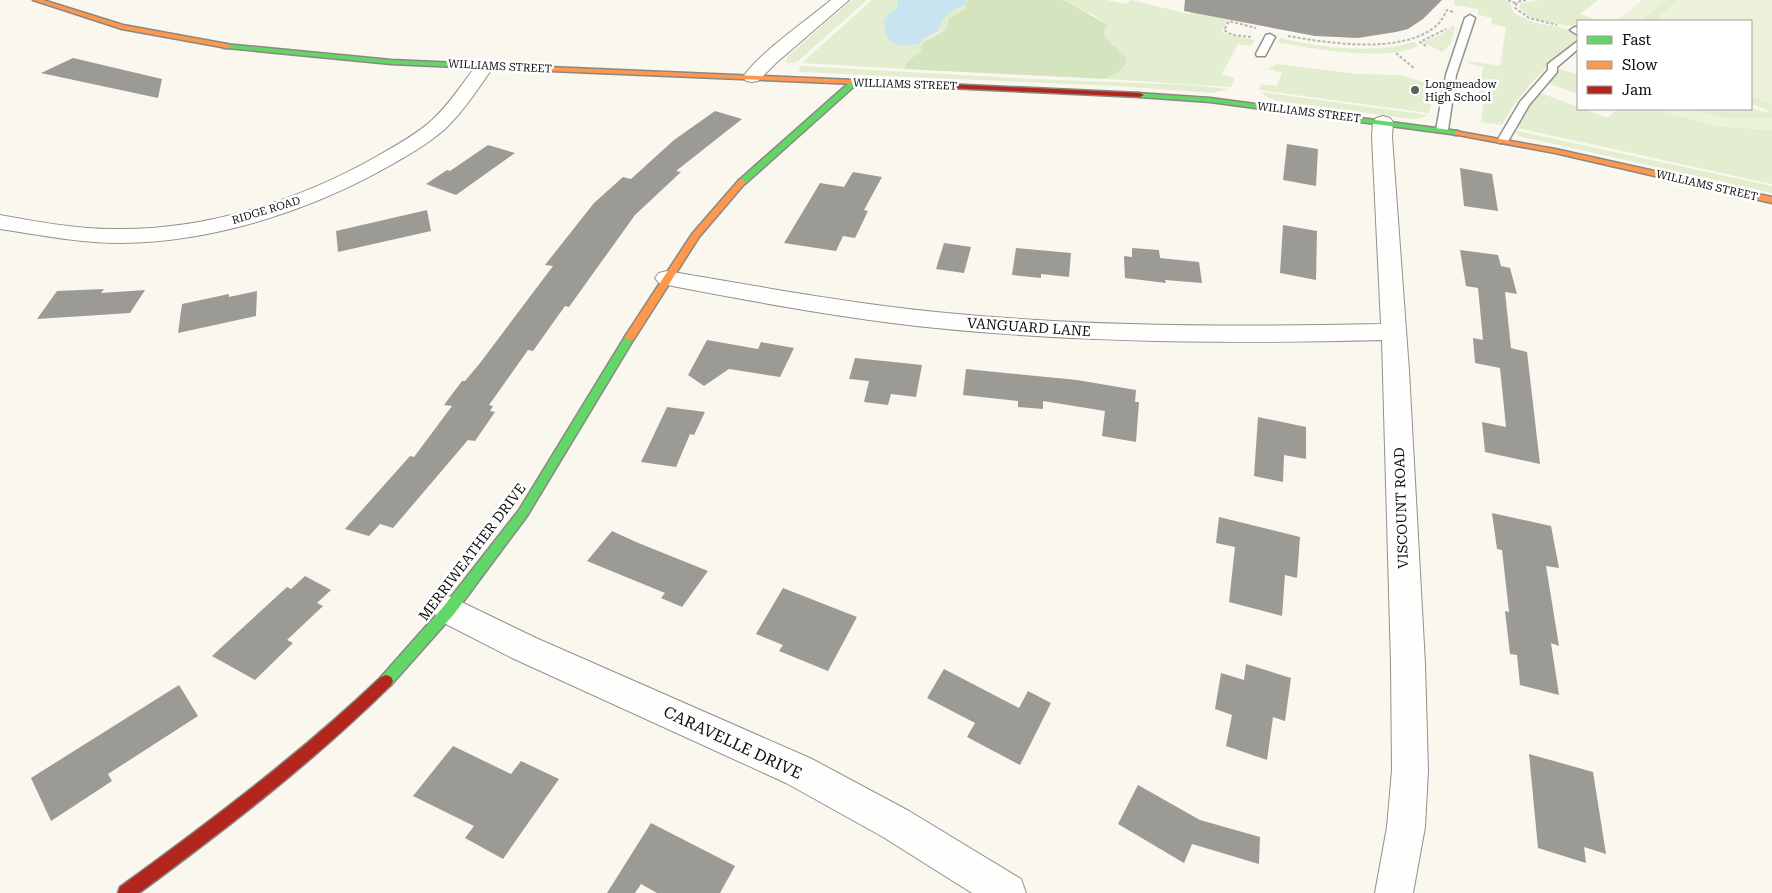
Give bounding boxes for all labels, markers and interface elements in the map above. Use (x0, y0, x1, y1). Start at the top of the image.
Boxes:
legend (1577, 20, 1752, 110)
text: Fast (1622, 31, 1652, 49)
text: Slow (1622, 56, 1658, 74)
street label: WILLIAMS STREET (448, 57, 552, 76)
street label: WILLIAMS STREET (853, 76, 957, 93)
place label: Longmeadow High School (1425, 78, 1497, 104)
text: Jam (1622, 81, 1652, 99)
marker: Longmeadow High School (1409, 84, 1421, 96)
street label: WILLIAMS STREET (1257, 100, 1361, 125)
street label: WILLIAMS STREET (1655, 167, 1759, 204)
street label: RIDGE ROAD (230, 194, 302, 227)
street label: VANGUARD LANE (967, 315, 1092, 339)
street label: VISCOUNT ROAD (1391, 447, 1411, 569)
street label: MERRIWEATHER DRIVE (415, 480, 529, 624)
street label: CARAVELLE DRIVE (661, 702, 805, 783)

